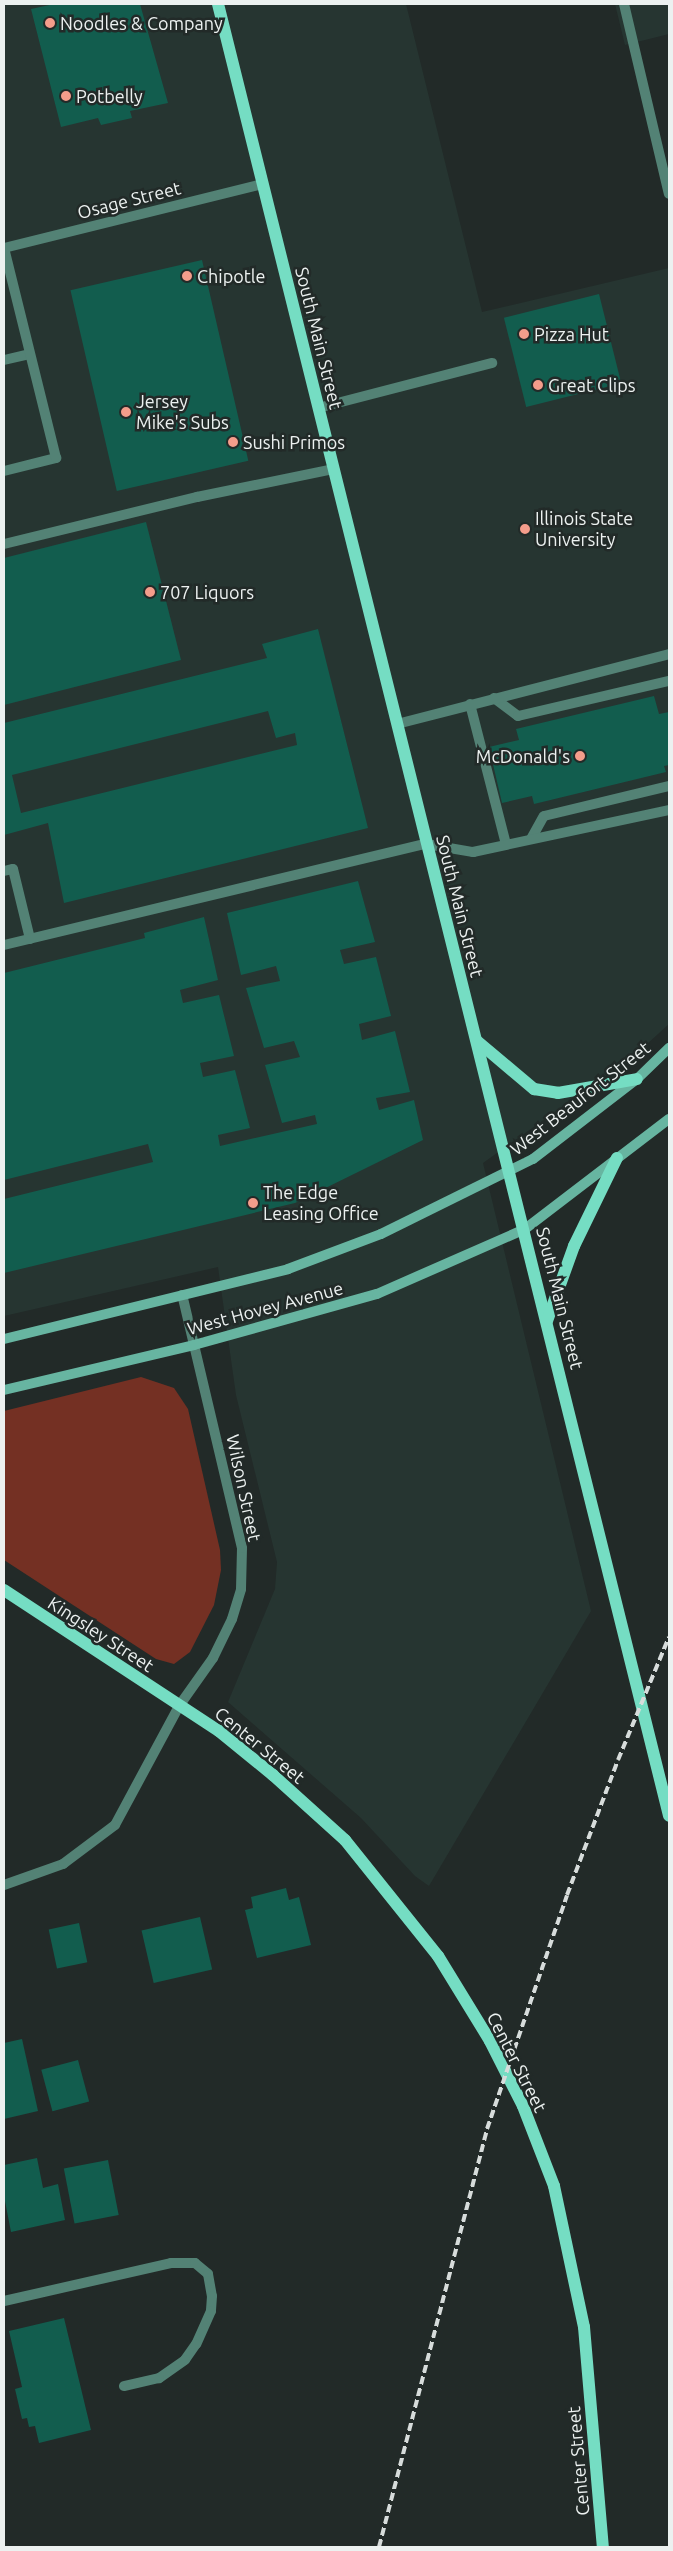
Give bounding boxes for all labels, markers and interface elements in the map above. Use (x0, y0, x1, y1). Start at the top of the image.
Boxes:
place label: Noodles & Company (60, 12, 223, 34)
marker: Noodles & Company (44, 17, 56, 29)
place label: Potbelly (76, 85, 143, 107)
marker: Potbelly (60, 90, 72, 102)
street label: Osage Street (75, 177, 183, 223)
place label: Chipotle (197, 265, 265, 287)
street label: South Main Street (291, 265, 347, 411)
marker: Chipotle (181, 270, 193, 282)
place label: Pizza Hut (534, 323, 609, 345)
marker: Pizza Hut (518, 328, 530, 340)
place label: Great Clips (548, 374, 636, 396)
marker: Great Clips (532, 379, 544, 391)
place label: Jersey Mike's Subs (136, 391, 229, 434)
marker: Jersey Mike's Subs (120, 406, 132, 418)
place label: Sushi Primos (243, 431, 345, 453)
marker: Sushi Primos (227, 436, 239, 448)
place label: Illinois State University (535, 508, 633, 550)
marker: Illinois State University (519, 523, 531, 535)
place label: 707 Liquors (160, 581, 254, 603)
marker: 707 Liquors (144, 586, 156, 598)
place label: McDonald's (476, 745, 570, 767)
marker: McDonald's (574, 750, 586, 762)
street label: South Main Street (432, 833, 488, 979)
street label: West Beaufort Street (506, 1037, 654, 1159)
place label: The Edge Leasing Office (263, 1182, 379, 1224)
marker: The Edge Leasing Office (247, 1197, 259, 1209)
street label: South Main Street (532, 1225, 588, 1371)
street label: West Hovey Avenue (185, 1277, 345, 1339)
street label: Wilson Street (222, 1432, 266, 1544)
street label: Kingsley Street (44, 1592, 158, 1676)
street label: Center Street (211, 1702, 309, 1788)
street label: Center Street (483, 2008, 551, 2116)
street label: Center Street (562, 2406, 594, 2516)

